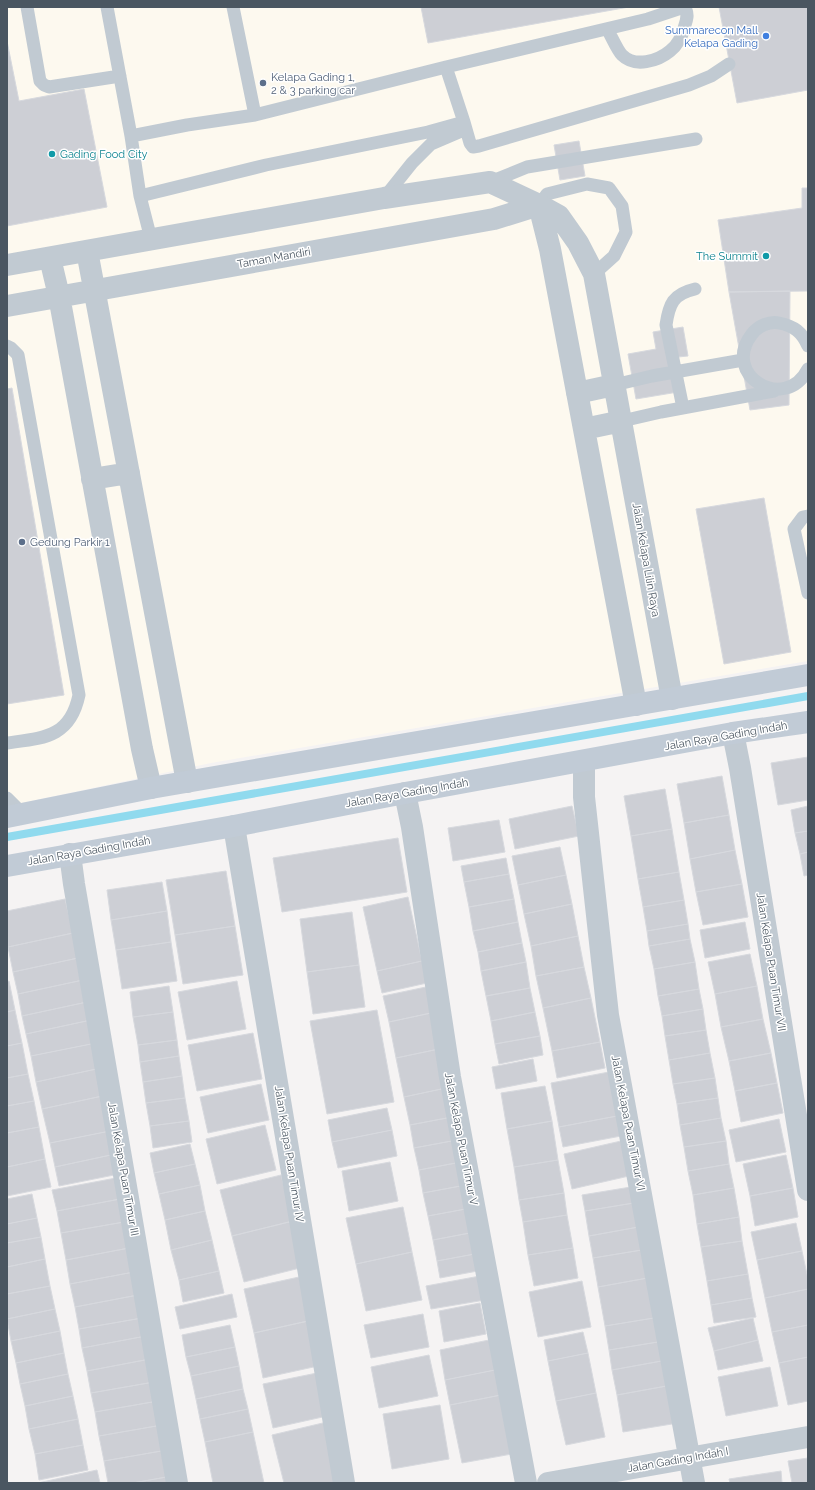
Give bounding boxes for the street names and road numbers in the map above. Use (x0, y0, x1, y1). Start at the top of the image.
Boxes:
street label: Taman Mandiri (236, 245, 312, 271)
street label: Jalan Kelapa Lilin Raya (630, 502, 662, 618)
street label: Jalan Raya Gading Indah (664, 719, 788, 753)
street label: Jalan Raya Gading Indah (345, 776, 469, 810)
street label: Jalan Raya Gading Indah (27, 834, 151, 868)
street label: Jalan Kelapa Puan Timur VII (754, 892, 788, 1032)
street label: Jalan Kelapa Puan Timur VI (609, 1054, 647, 1192)
street label: Jalan Kelapa Puan Timur V (442, 1072, 480, 1207)
street label: Jalan Kelapa Puan Timur IV (272, 1085, 306, 1224)
street label: Jalan Kelapa Puan Timur III (105, 1101, 141, 1237)
street label: Jalan Gading Indah I (626, 1445, 730, 1475)

